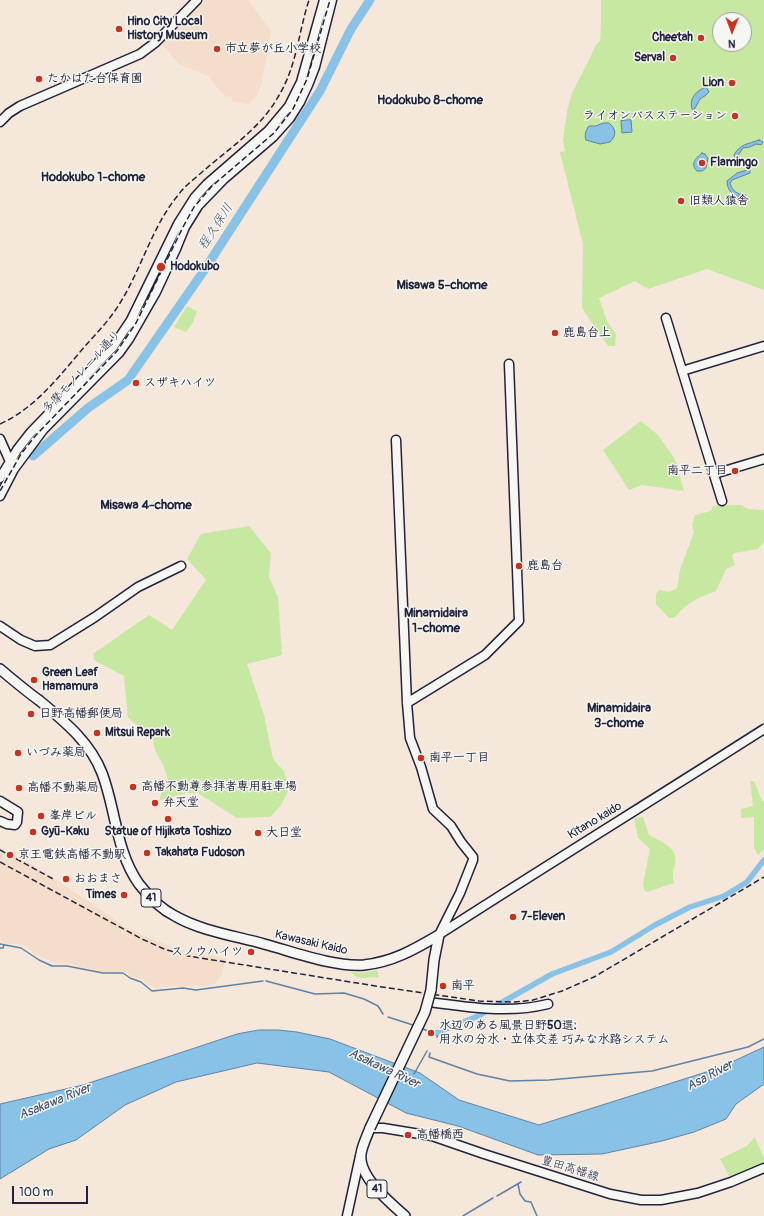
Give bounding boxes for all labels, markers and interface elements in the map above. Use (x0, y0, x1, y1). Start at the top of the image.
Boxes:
north arrow (712, 12, 752, 52)
place label: Hino City Local History Museum (127, 15, 208, 43)
marker: Hino City Local History Museum (114, 24, 124, 34)
place label: Cheetah (652, 31, 693, 45)
marker: Cheetah (696, 33, 706, 43)
text: N (728, 37, 736, 50)
place label: 市立夢が丘小学校 (225, 42, 321, 56)
marker: 市立夢が丘小学校 (212, 44, 222, 54)
place label: Serval (634, 51, 665, 65)
marker: Serval (668, 53, 678, 63)
place label: たかはた台保育園 (47, 72, 143, 86)
marker: たかはた台保育園 (34, 74, 44, 84)
place label: Lion (702, 76, 724, 90)
marker: Lion (727, 78, 737, 88)
district label: Hodokubo 8-chome (377, 93, 483, 109)
place label: ライオンバスステーション (583, 109, 727, 123)
marker: ライオンバスステーション (730, 111, 740, 121)
place label: Flamingo (710, 156, 758, 170)
marker: Flamingo (697, 158, 707, 168)
district label: Hodokubo 1-chome (41, 170, 145, 186)
place label: 旧類人猿舎 (689, 194, 749, 208)
marker: 旧類人猿舎 (676, 196, 686, 206)
water label: 程久保川 (195, 201, 237, 253)
place label: Hodokubo (170, 260, 220, 274)
marker: Hodokubo (155, 261, 167, 273)
district label: Misawa 5-chome (397, 278, 487, 294)
place label: 鹿島台上 (563, 326, 611, 340)
street label: 多摩モノレール通り (40, 327, 124, 417)
marker: 鹿島台上 (550, 328, 560, 338)
place label: スザキハイツ (144, 376, 216, 390)
marker: スザキハイツ (131, 378, 141, 388)
place label: 南平二丁目 (667, 464, 727, 478)
marker: 南平二丁目 (730, 466, 740, 476)
district label: Misawa 4-chome (100, 498, 192, 514)
place label: 鹿島台 (527, 559, 563, 573)
marker: 鹿島台 (514, 561, 524, 571)
district label: Minamidaira 1-chome (404, 606, 468, 637)
place label: Green Leaf Hamamura (42, 666, 98, 694)
marker: Green Leaf Hamamura (29, 675, 39, 685)
district label: Minamidaira 3-chome (587, 701, 651, 732)
place label: 日野高幡郵便局 (39, 707, 123, 721)
marker: 日野高幡郵便局 (26, 709, 36, 719)
place label: Mitsui Repark (105, 726, 170, 740)
marker: Mitsui Repark (92, 728, 102, 738)
place label: いづみ薬局 (26, 746, 86, 760)
marker: いづみ薬局 (13, 748, 23, 758)
place label: 南平一丁目 (429, 751, 489, 765)
marker: 南平一丁目 (416, 753, 426, 763)
place label: 高幡不動尊参拝者専用駐車場 (141, 780, 297, 794)
place label: 高幡不動薬局 (27, 781, 99, 795)
marker: 高幡不動尊参拝者専用駐車場 (128, 782, 138, 792)
marker: 高幡不動薬局 (14, 783, 24, 793)
place label: 弁天堂 (163, 796, 199, 810)
marker: 弁天堂 (150, 798, 160, 808)
street label: Kitano kaido (565, 799, 625, 843)
place label: 峯岸ビル (49, 809, 97, 823)
marker: 峯岸ビル (36, 811, 46, 821)
marker: Statue of Hijikata Toshizo (163, 814, 173, 824)
place label: Gyū-Kaku (41, 825, 89, 839)
place label: Statue of Hijikata Toshizo (105, 825, 231, 839)
place label: 大日堂 (266, 826, 302, 840)
marker: Gyū-Kaku (28, 827, 38, 837)
marker: 大日堂 (253, 828, 263, 838)
place label: Takahata Fudoson (155, 846, 245, 860)
place label: 京王電鉄高幡不動駅 (18, 848, 126, 862)
marker: Takahata Fudoson (142, 848, 152, 858)
marker: 京王電鉄高幡不動駅 (5, 850, 15, 860)
place label: おおまさ (74, 872, 122, 886)
marker: おおまさ (61, 874, 71, 884)
place label: Times (86, 888, 116, 902)
road number: 41 (141, 889, 161, 907)
marker: Times (119, 890, 129, 900)
place label: 7-Eleven (521, 910, 565, 924)
marker: 7-Eleven (508, 912, 518, 922)
street label: Kawasaki Kaido (273, 928, 349, 958)
place label: スノウハイツ (171, 945, 243, 959)
marker: スノウハイツ (246, 947, 256, 957)
place label: 南平 (451, 979, 475, 993)
marker: 南平 (438, 981, 448, 991)
place label: 水辺のある風景日野50選: 用水の分水・立体交差 巧みな水路システム (439, 1019, 670, 1047)
marker: 水辺のある風景日野50選: 用水の分水・立体交差 巧みな水路システム (426, 1028, 436, 1038)
water label: Asakawa River (346, 1046, 422, 1092)
water label: Asa River (684, 1057, 736, 1095)
water label: Asakawa River (17, 1080, 93, 1124)
place label: 高幡橋西 (416, 1128, 464, 1142)
marker: 高幡橋西 (403, 1130, 413, 1140)
street label: 豊田高幡線 (539, 1153, 601, 1185)
scale bar (14, 1178, 90, 1204)
road number: 41 (367, 1180, 387, 1198)
text: 100 m (19, 1185, 53, 1200)

